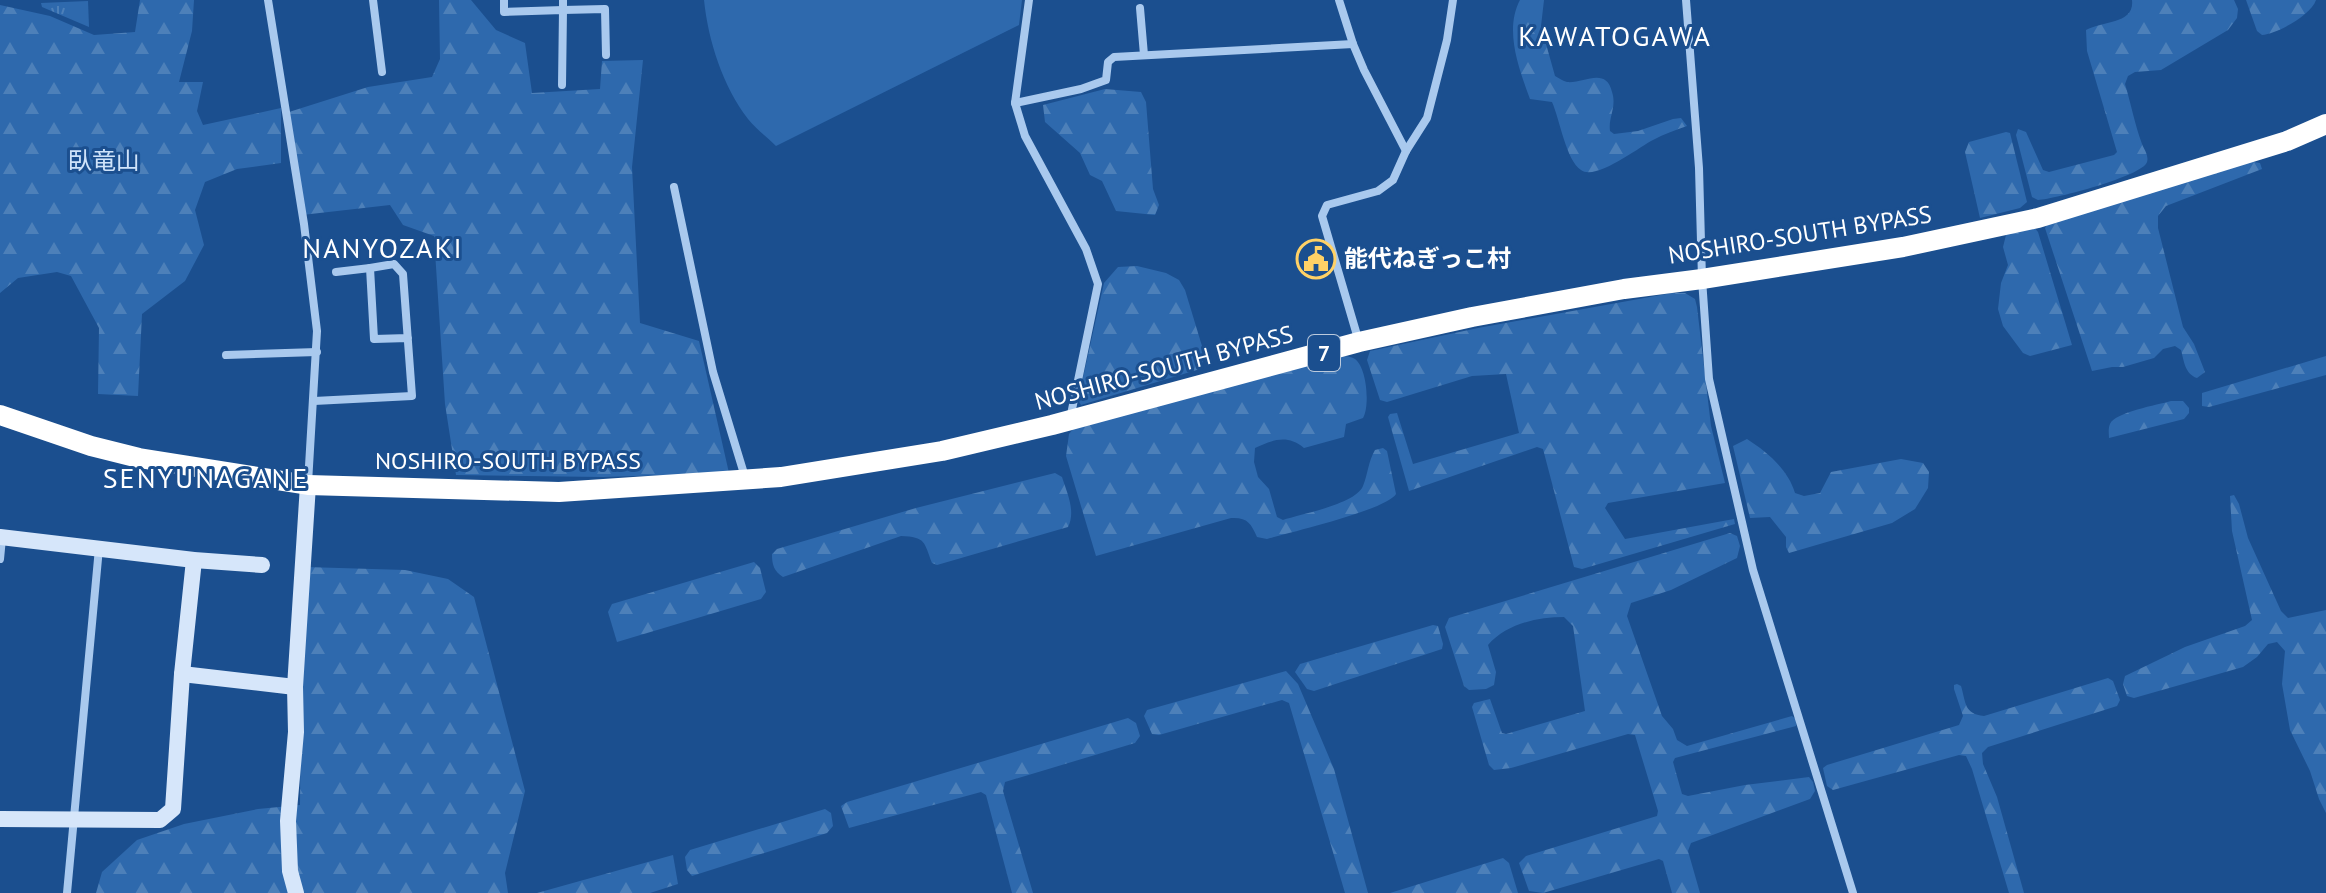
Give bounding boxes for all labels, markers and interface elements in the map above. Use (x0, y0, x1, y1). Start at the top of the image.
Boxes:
district label: KAWATOGAWA (1518, 17, 1712, 54)
park label: 臥竜山 (68, 145, 140, 176)
street label: NOSHIRO-SOUTH BYPASS (1666, 198, 1934, 271)
district label: NANYOZAKI (302, 229, 464, 266)
public building icon: 能代ねぎっこ村 (1295, 238, 1337, 280)
place label: 能代ねぎっこ村 (1344, 243, 1511, 274)
street label: NOSHIRO-SOUTH BYPASS (1031, 318, 1296, 417)
road number: 7 (1308, 335, 1340, 371)
street label: NOSHIRO-SOUTH BYPASS (375, 445, 641, 476)
district label: SENYUNAGANE (103, 459, 309, 496)

